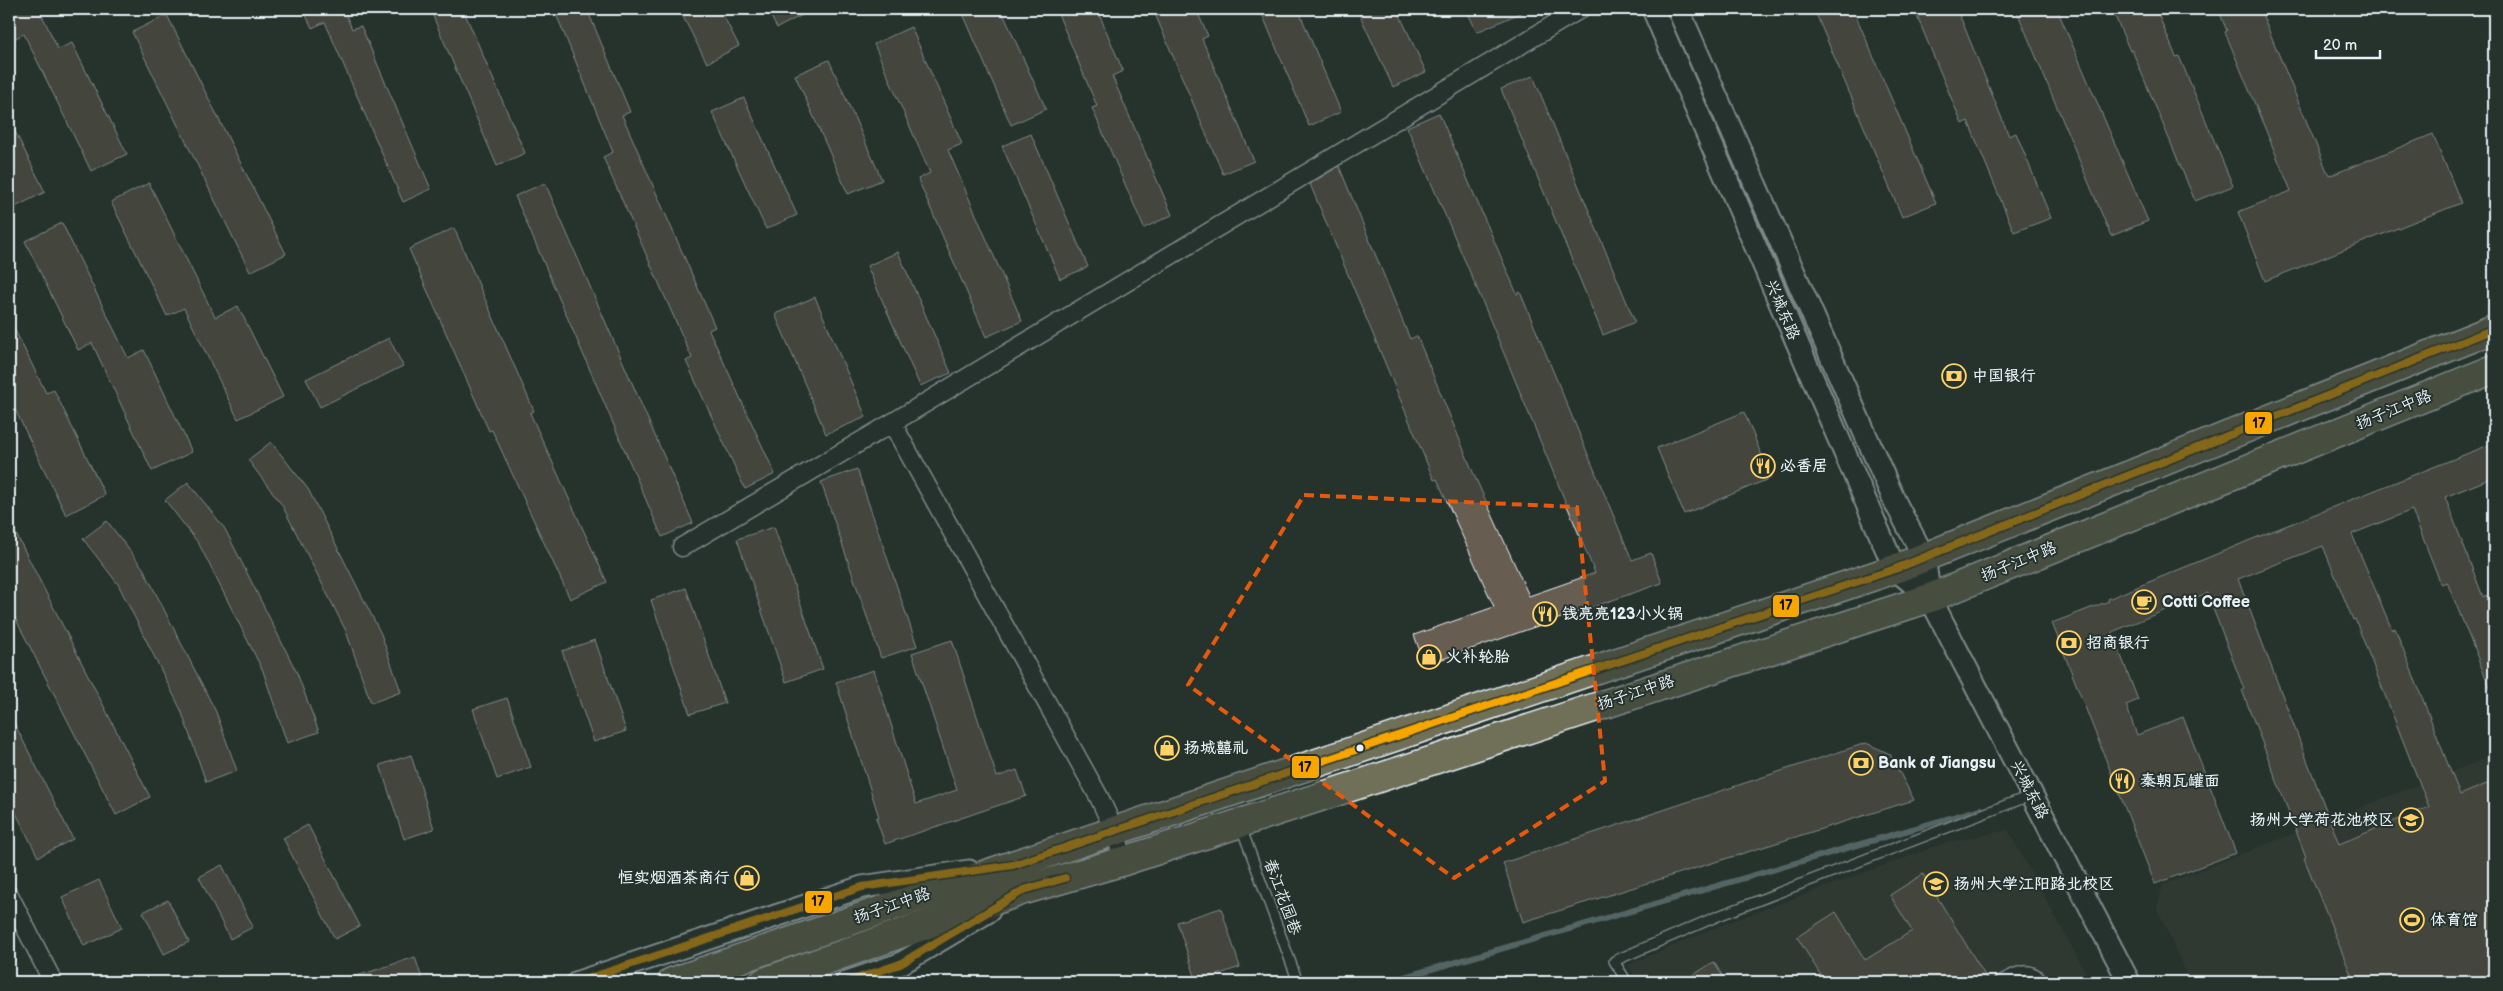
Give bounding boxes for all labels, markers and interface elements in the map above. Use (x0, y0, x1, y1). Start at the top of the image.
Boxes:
scale bar (2316, 28, 2379, 60)
text: 20 m (2323, 36, 2357, 55)
street label: 兴城东路 (1761, 277, 1803, 343)
bank icon: 中国银行 (1941, 363, 1967, 389)
place label: 中国银行 (1972, 367, 2036, 386)
street label: 扬子江中路 (2353, 386, 2435, 434)
line badge: 17 (2244, 411, 2273, 435)
text: 17 (2252, 415, 2266, 432)
restaurant icon: 必香居 (1750, 453, 1776, 479)
place label: 必香居 (1780, 457, 1828, 476)
street label: 扬子江中路 (1978, 538, 2060, 586)
cafe icon: Cotti Coffee (2131, 589, 2157, 615)
place label: Cotti Coffee (2162, 593, 2250, 612)
line badge: 17 (1772, 594, 1800, 618)
text: 17 (1779, 597, 1793, 614)
restaurant icon: 钱亮亮123小火锅 (1532, 601, 1558, 627)
place label: 钱亮亮123小火锅 (1562, 605, 1683, 624)
bank icon: 招商银行 (2056, 630, 2082, 656)
place label: 招商银行 (2086, 634, 2150, 653)
shop icon: 火补轮胎 (1416, 644, 1442, 670)
place label: 火补轮胎 (1446, 648, 1510, 667)
street label: 扬子江中路 (1595, 672, 1677, 714)
shop icon: 扬城囍礼 (1154, 735, 1180, 761)
place label: 扬城囍礼 (1184, 739, 1248, 758)
unlabelled marker (1355, 743, 1365, 753)
bank icon: Bank of Jiangsu (1848, 750, 1874, 776)
place label: Bank of Jiangsu (1878, 754, 1996, 773)
line badge: 17 (1291, 755, 1320, 779)
street label: 兴城东路 (2006, 757, 2052, 823)
text: 17 (1298, 759, 1312, 776)
restaurant icon: 秦朝瓦罐面 (2109, 768, 2135, 794)
place label: 秦朝瓦罐面 (2140, 772, 2220, 791)
school or university icon: 扬州大学荷花池校区 (2398, 807, 2424, 833)
place label: 扬州大学荷花池校区 (2250, 811, 2394, 830)
street label: 春江花园巷 (1259, 856, 1305, 938)
shop icon: 恒实烟酒茶商行 (734, 865, 760, 891)
place label: 恒实烟酒茶商行 (618, 869, 730, 888)
school or university icon: 扬州大学江阳路北校区 (1923, 871, 1949, 897)
place label: 扬州大学江阳路北校区 (1954, 875, 2114, 894)
street label: 扬子江中路 (851, 884, 933, 928)
line badge: 17 (804, 890, 833, 914)
text: 17 (811, 893, 825, 910)
sports icon: 体育馆 (2399, 907, 2425, 933)
place label: 体育馆 (2430, 911, 2478, 930)

